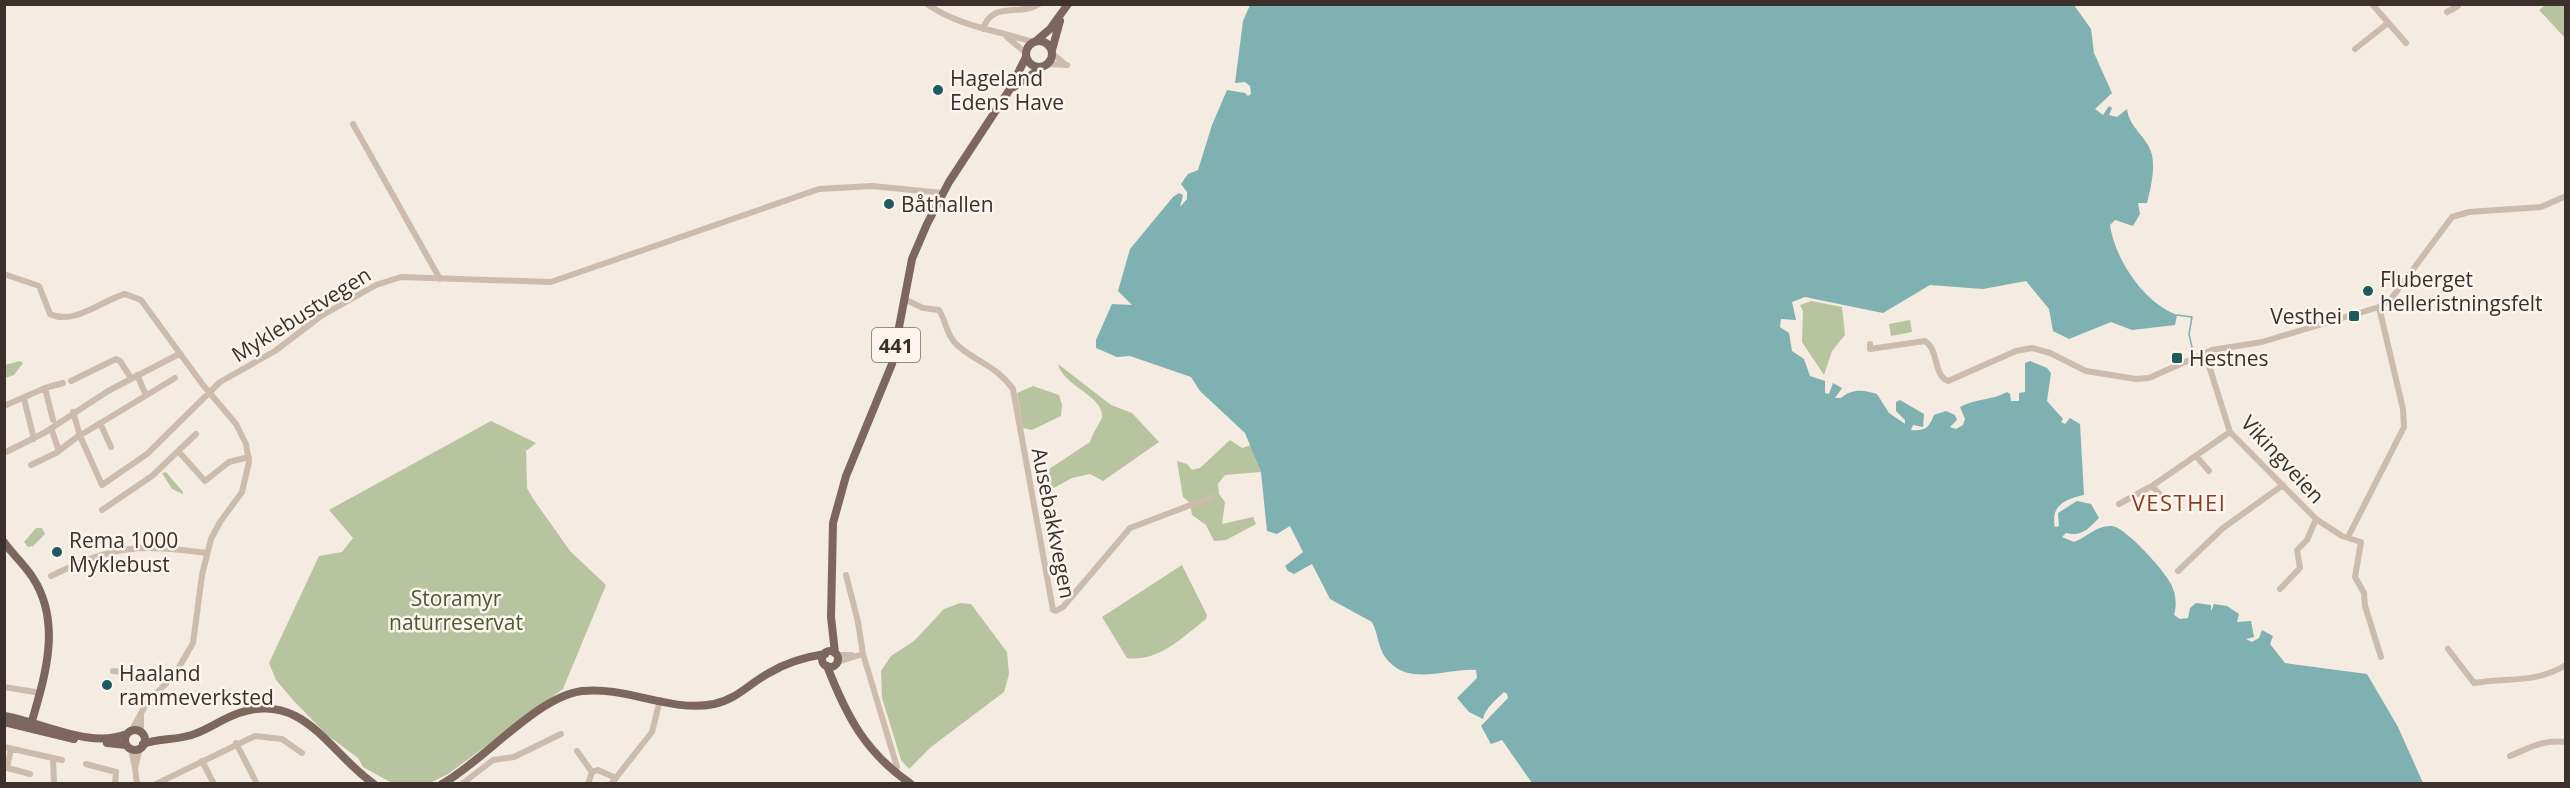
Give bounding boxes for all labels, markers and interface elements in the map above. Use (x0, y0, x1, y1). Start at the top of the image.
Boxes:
place label: Hageland Edens Have (950, 64, 1064, 116)
marker: Hageland Edens Have (931, 83, 945, 97)
place label: Båthallen (901, 190, 994, 218)
marker: Båthallen (882, 197, 896, 211)
street label: Myklebustvegen (226, 260, 376, 368)
place label: Fluberget helleristningsfelt (2380, 265, 2543, 317)
marker: Fluberget helleristningsfelt (2361, 284, 2375, 298)
place label: Vesthei (2270, 302, 2342, 330)
marker: Vesthei (2347, 309, 2361, 323)
road number: 441 (872, 328, 920, 362)
place label: Hestnes (2189, 344, 2268, 372)
marker: Hestnes (2170, 351, 2184, 365)
street label: Vikingveien (2235, 409, 2331, 509)
street label: Ausebakkvegen (1026, 445, 1082, 601)
district label: VESTHEI (2132, 487, 2226, 517)
place label: Rema 1000 Myklebust (69, 526, 178, 578)
marker: Rema 1000 Myklebust (50, 545, 64, 559)
park label: Storamyr naturreservat (389, 584, 523, 636)
place label: Haaland rammeverksted (119, 659, 274, 711)
marker: Haaland rammeverksted (100, 678, 114, 692)

